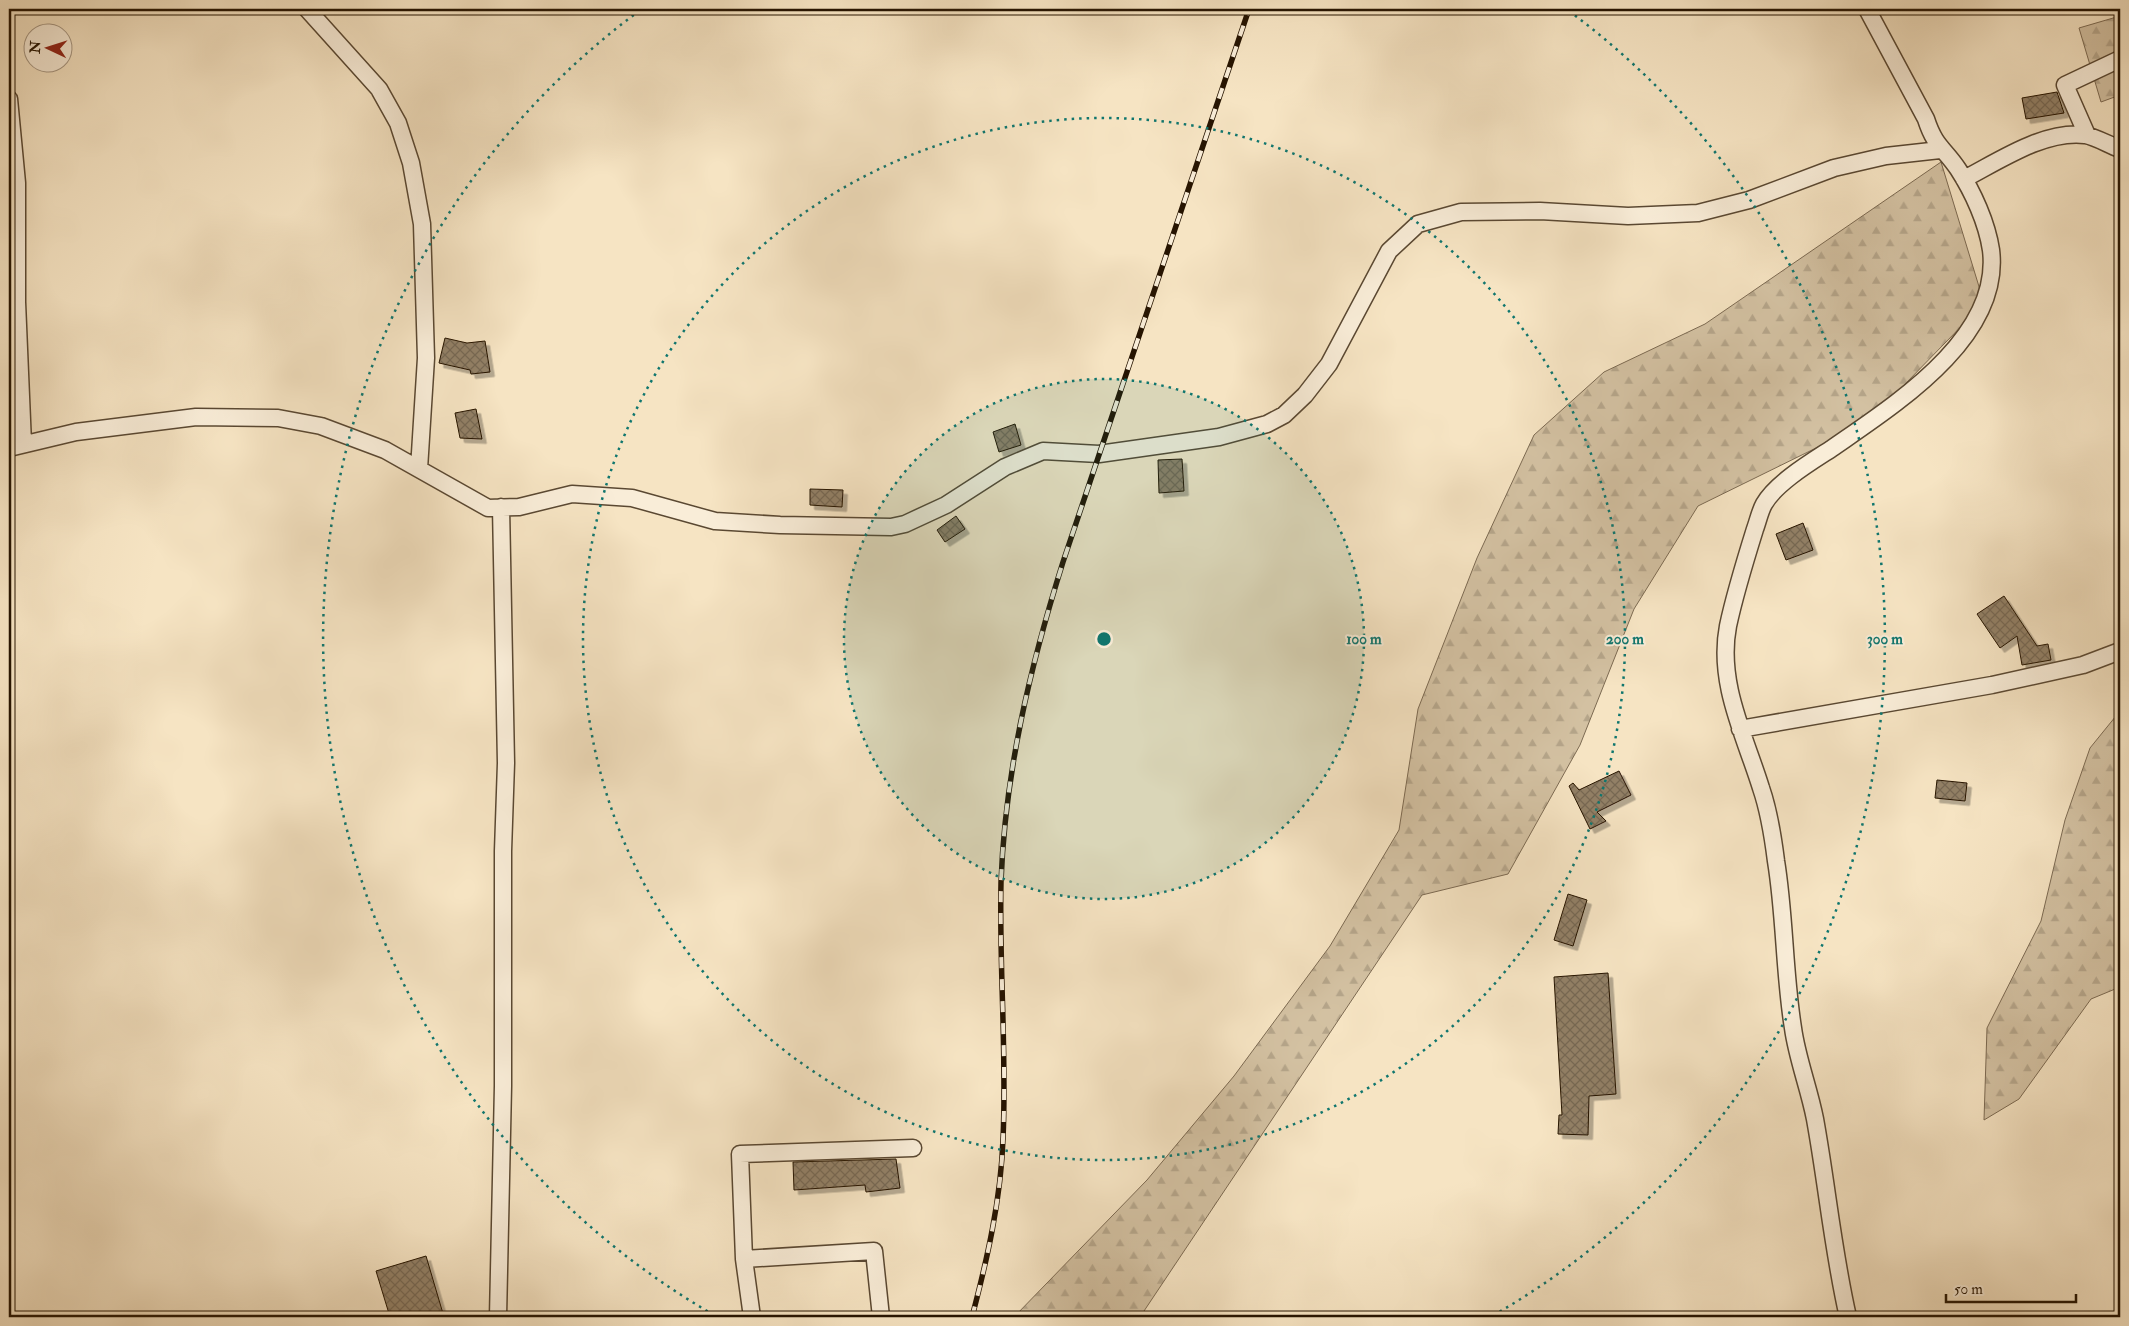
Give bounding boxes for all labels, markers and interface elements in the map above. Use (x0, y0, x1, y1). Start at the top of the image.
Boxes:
north arrow (22, 22, 72, 72)
text: N (27, 40, 44, 55)
centre of rings (1095, 630, 1113, 648)
text: 100 m (1346, 630, 1382, 649)
text: 200 m (1606, 630, 1644, 649)
text: 300 m (1867, 630, 1903, 649)
scale bar (1946, 1271, 2076, 1303)
text: 50 m (1954, 1280, 1983, 1299)

